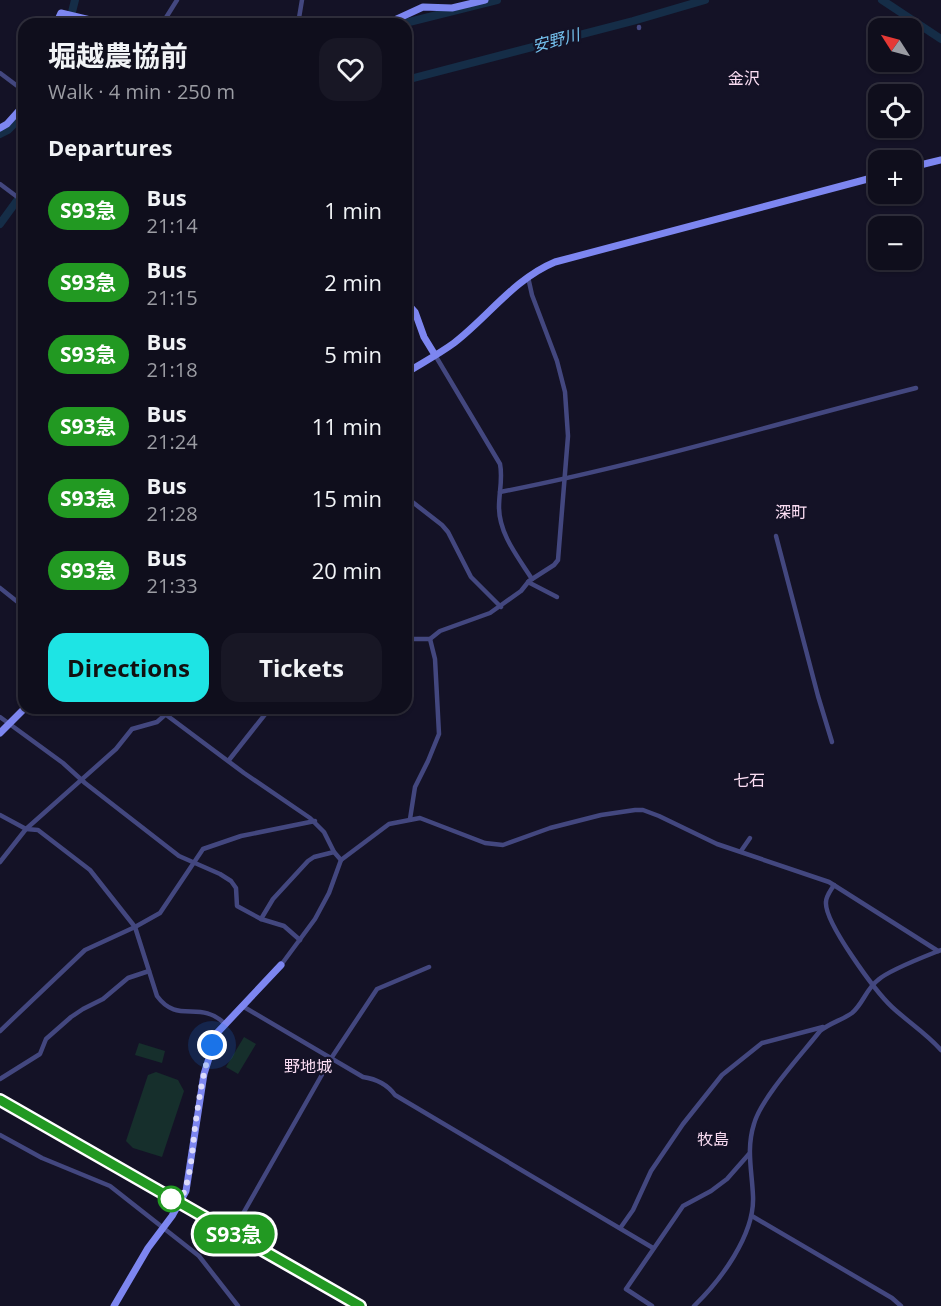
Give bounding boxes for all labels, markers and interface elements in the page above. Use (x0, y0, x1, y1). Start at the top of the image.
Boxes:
north arrow (868, 18, 922, 72)
map controls (868, 18, 922, 270)
water label: 安野川 (530, 23, 584, 57)
text: 堀越農協前 (48, 36, 188, 74)
button: heart (319, 38, 382, 101)
district label: 金沢 (728, 67, 760, 89)
text: Walk · 4 min · 250 m (48, 78, 235, 105)
button: locate (868, 84, 922, 138)
text: Departures (48, 132, 172, 162)
button: + (868, 150, 922, 204)
text: Bus (147, 182, 187, 212)
text: 1 min (324, 195, 382, 225)
text: S93急 (60, 196, 117, 224)
text: 21:14 (147, 212, 198, 239)
button: − (868, 216, 922, 270)
text: Bus (147, 254, 187, 284)
text: 2 min (324, 267, 382, 297)
text: S93急 (60, 268, 117, 296)
text: 21:15 (147, 284, 198, 311)
text: Bus (147, 326, 187, 356)
text: 5 min (324, 339, 382, 369)
text: S93急 (60, 340, 117, 368)
text: 21:18 (147, 356, 198, 383)
text: Bus (147, 398, 187, 428)
text: 11 min (312, 411, 382, 441)
text: S93急 (60, 412, 117, 440)
text: 21:24 (147, 428, 198, 455)
text: Bus (147, 470, 187, 500)
text: 15 min (312, 483, 382, 513)
text: S93急 (60, 484, 117, 512)
text: 21:28 (147, 500, 198, 527)
district label: 深町 (775, 501, 807, 523)
text: Bus (147, 542, 187, 572)
text: 20 min (312, 555, 382, 585)
text: S93急 (60, 556, 117, 584)
text: 21:33 (147, 572, 198, 599)
button: Directions (48, 633, 209, 702)
button: Tickets (221, 633, 382, 702)
district label: 七石 (733, 769, 765, 791)
your location (197, 1030, 227, 1060)
district label: 野地城 (284, 1055, 332, 1077)
district label: 牧島 (697, 1128, 729, 1150)
unlabelled marker (158, 1186, 184, 1212)
line badge: S93急 (192, 1214, 276, 1254)
text: S93急 (206, 1220, 262, 1248)

